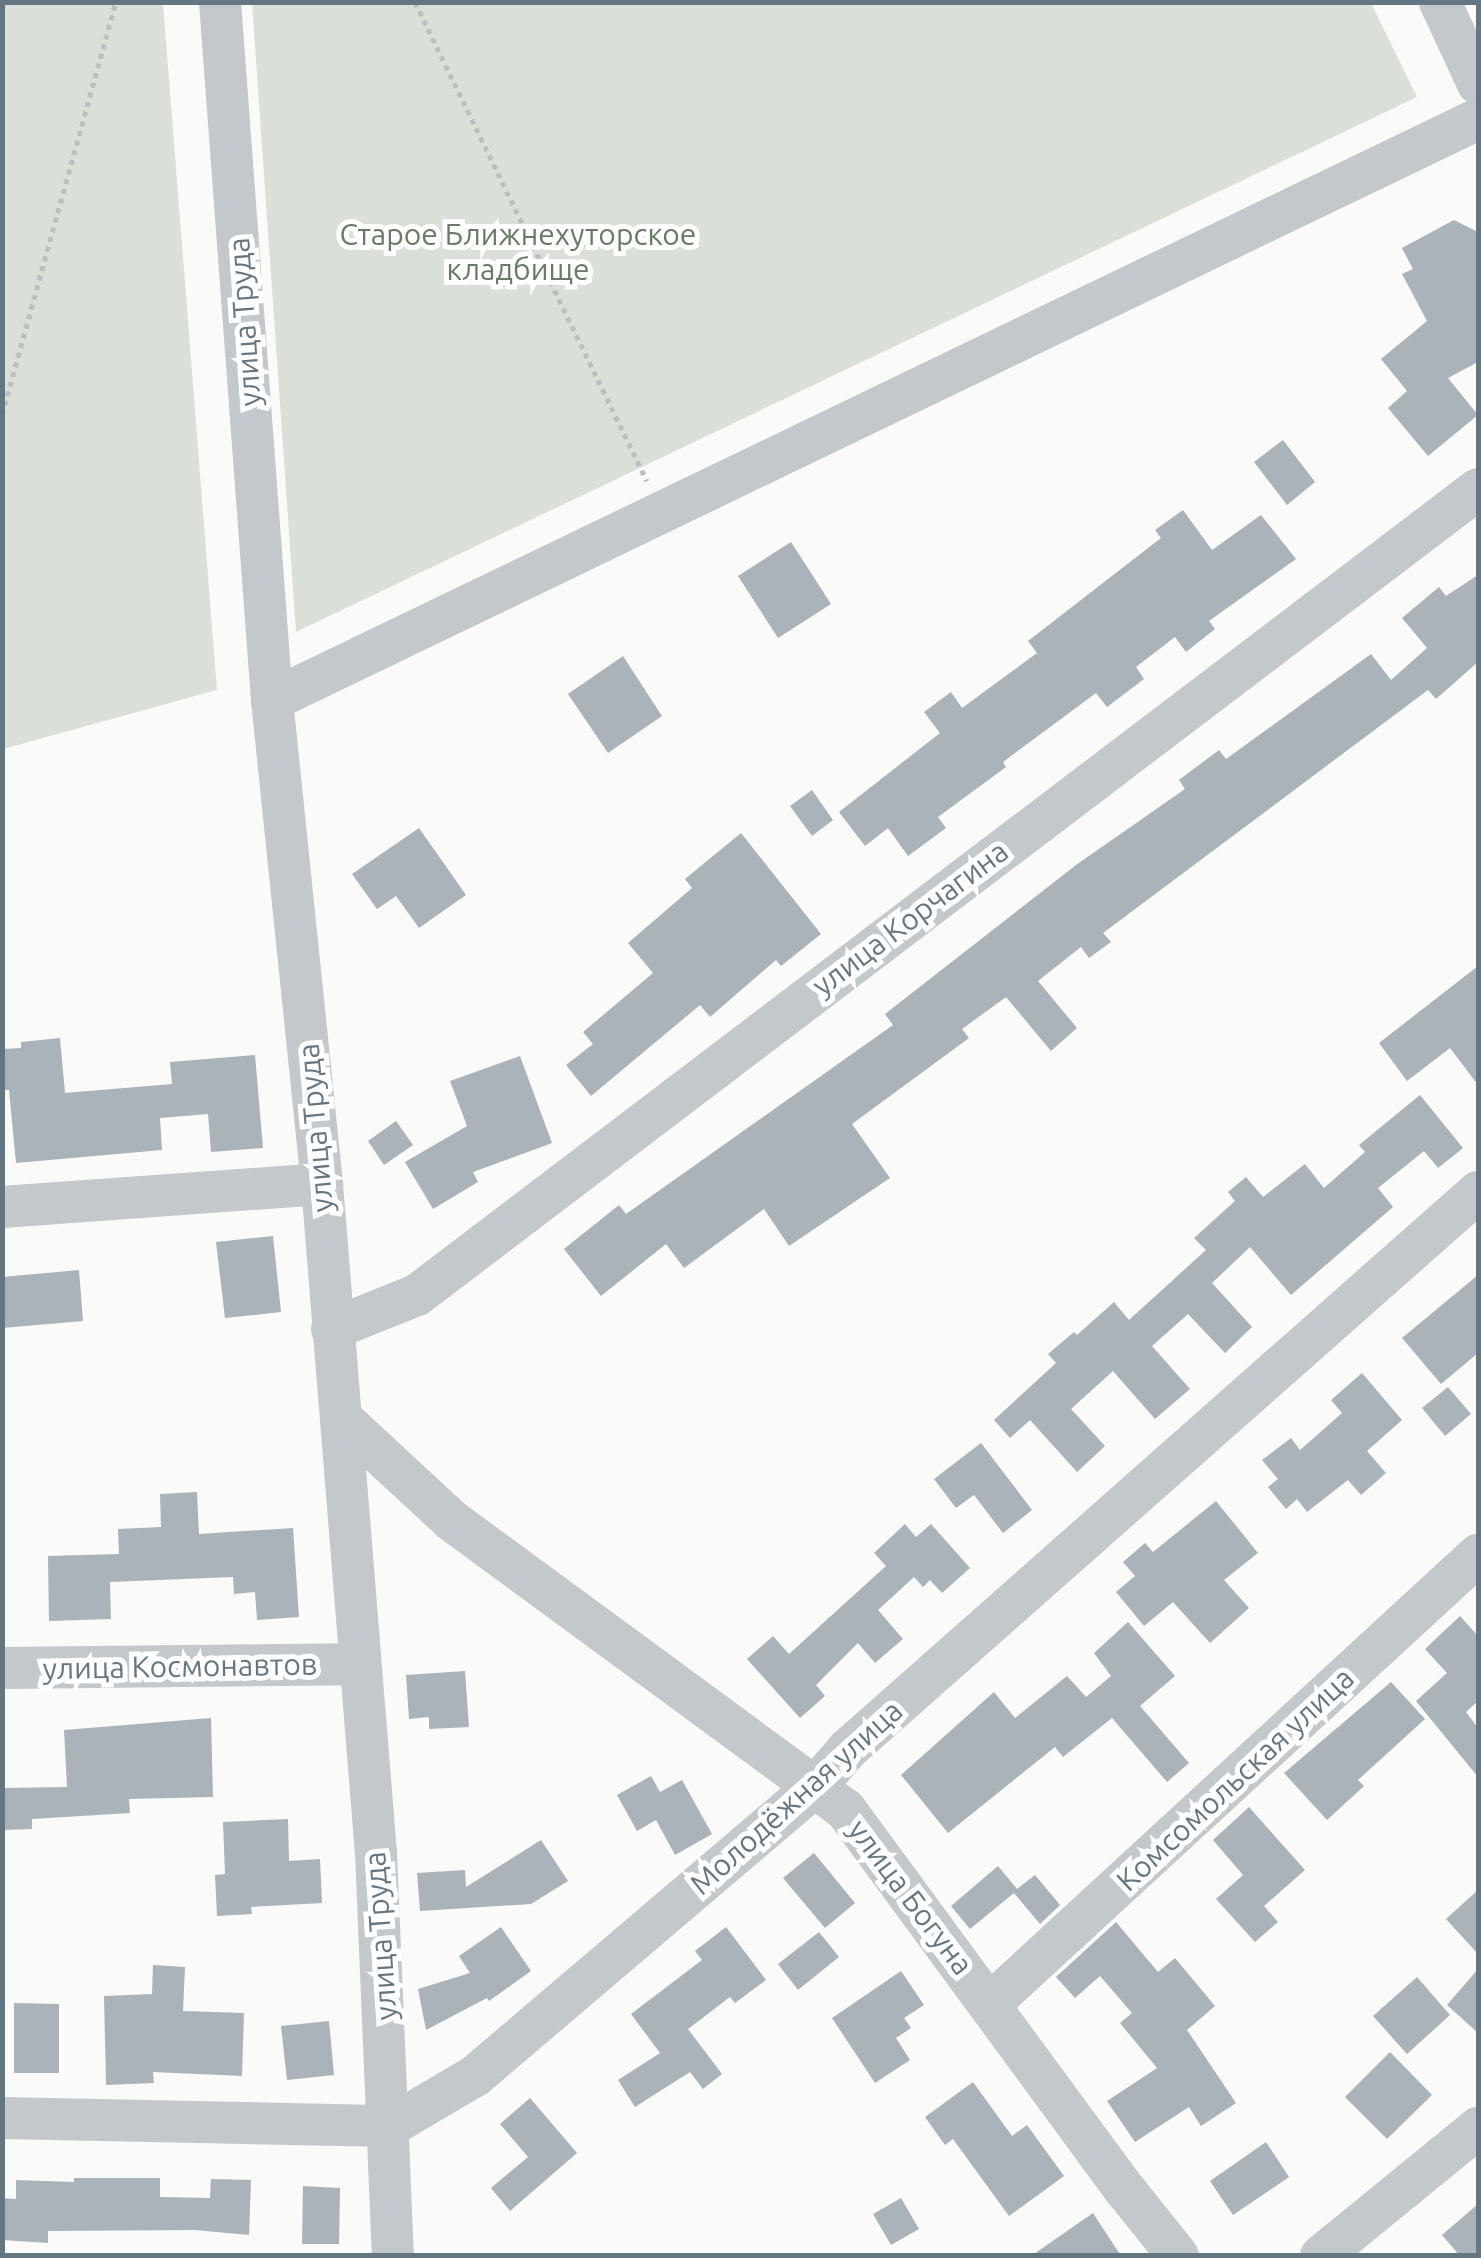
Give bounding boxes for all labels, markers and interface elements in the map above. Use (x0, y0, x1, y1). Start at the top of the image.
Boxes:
park label: Старое Ближнехуторское кладбище (340, 216, 696, 286)
street label: улица Труда (220, 236, 268, 408)
street label: улица Корчагина (805, 833, 1015, 1003)
street label: улица Труда (290, 1042, 340, 1214)
street label: улица Космонавтов (42, 1646, 318, 1686)
street label: Комсомольская улица (1109, 1660, 1361, 1898)
street label: Молодёжная улица (682, 1692, 910, 1902)
street label: улица Богуна (841, 1812, 981, 1982)
street label: улица Труда (356, 1850, 404, 2022)

